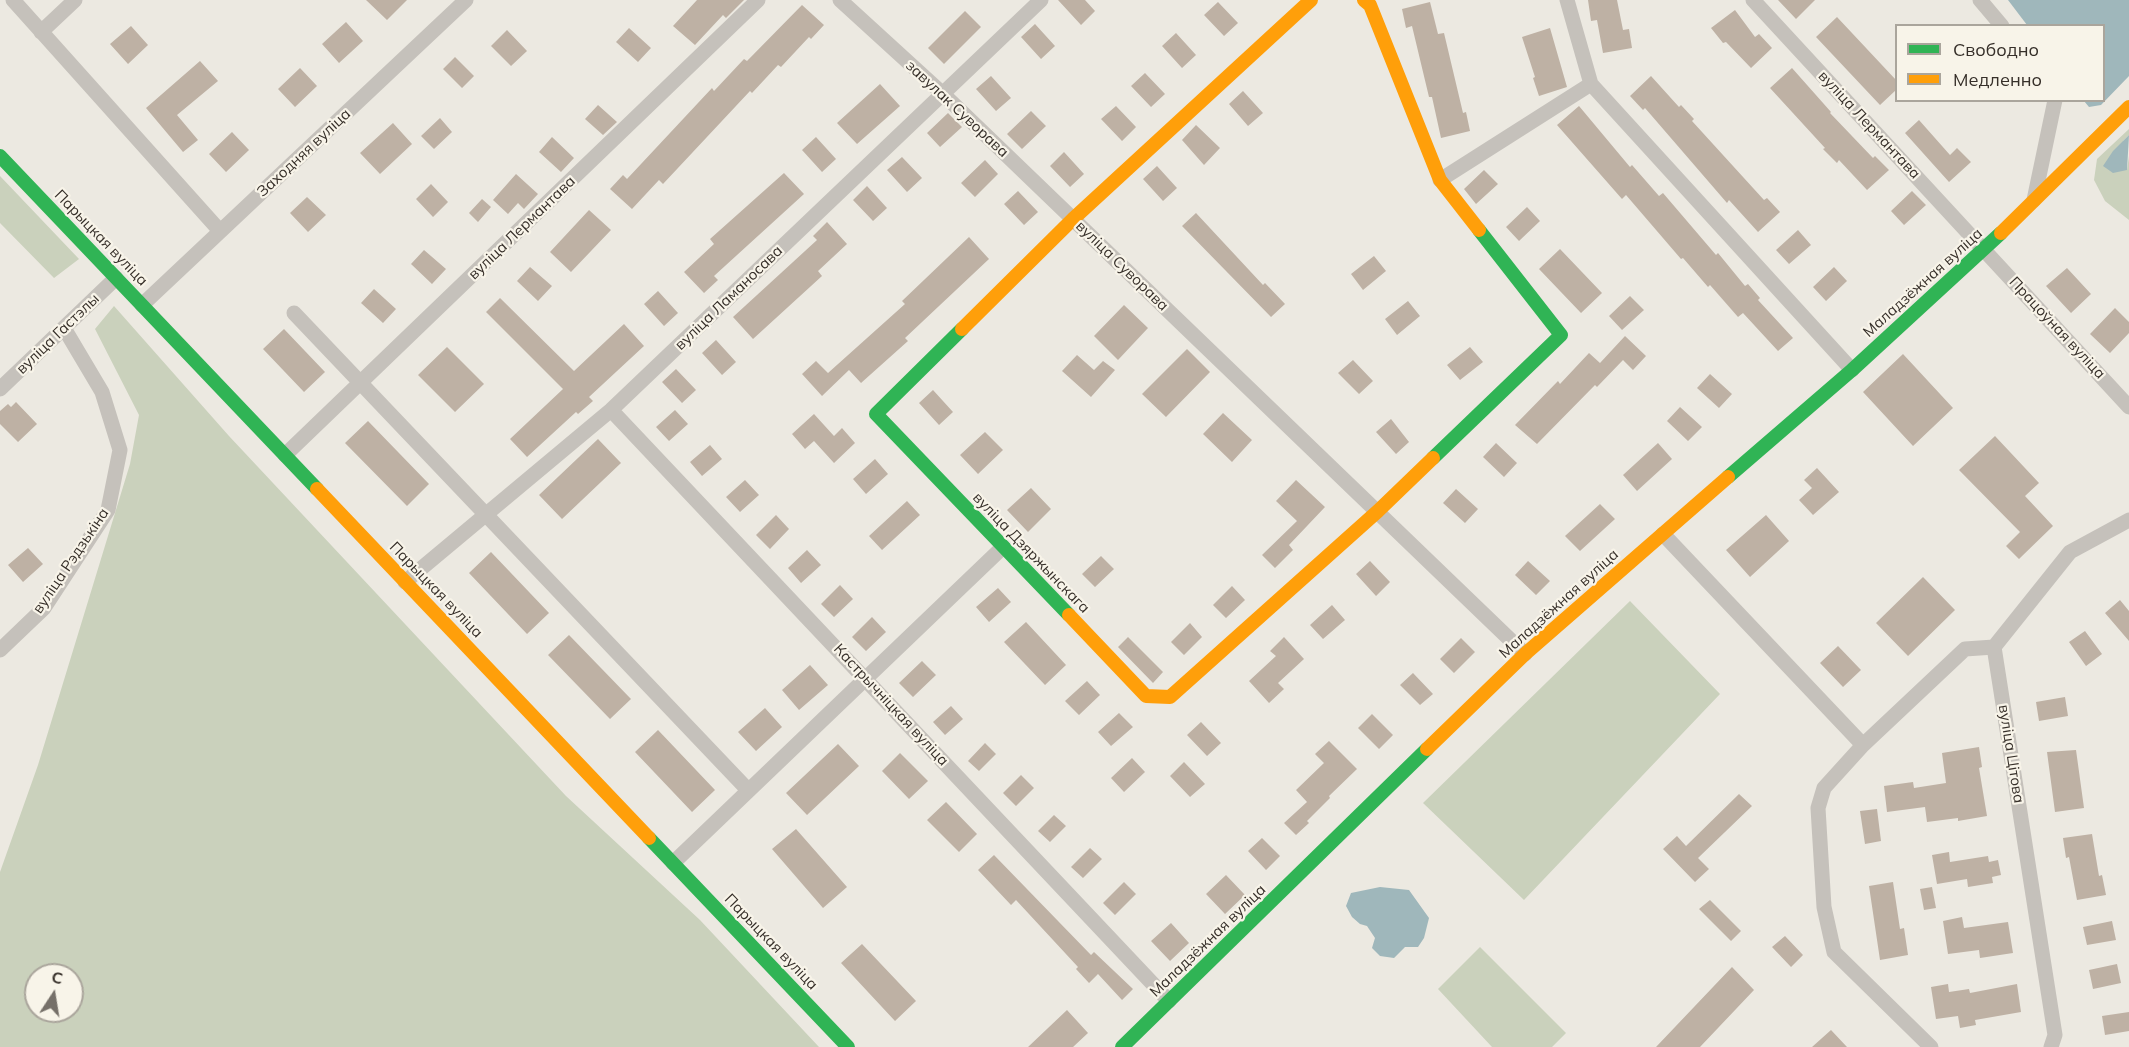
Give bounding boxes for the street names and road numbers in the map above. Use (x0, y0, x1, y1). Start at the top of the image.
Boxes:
street label: завулак Суворава (902, 57, 1012, 161)
street label: вуліца Лермантава (1814, 67, 1924, 183)
street label: Заходняя вуліца (254, 105, 354, 201)
street label: вуліца Лермантава (465, 172, 579, 284)
street label: Парыцкая вуліца (51, 186, 151, 290)
street label: вуліца Суворава (1072, 217, 1172, 315)
street label: Маладзёжная вуліца (1860, 225, 1986, 341)
street label: вуліца Ламаносава (671, 242, 787, 354)
street label: Працоўная вуліца (2005, 273, 2109, 383)
street label: вуліца Гастэлы (13, 290, 103, 378)
street label: вуліца Дзяржынскага (969, 489, 1093, 617)
street label: вуліца Рэдзькіна (29, 505, 113, 617)
street label: Парыцкая вуліца (386, 538, 486, 642)
street label: Маладзёжная вуліца (1496, 546, 1622, 662)
street label: Кастрычніцкая вуліца (830, 640, 952, 770)
street label: вуліца Цітова (1994, 703, 2028, 805)
street label: Маладзёжная вуліца (1146, 881, 1270, 1001)
street label: Парыцкая вуліца (721, 890, 821, 994)

